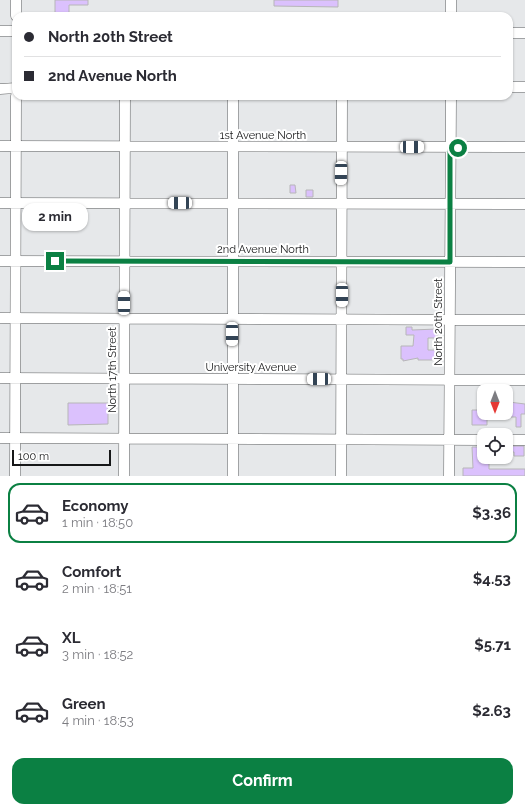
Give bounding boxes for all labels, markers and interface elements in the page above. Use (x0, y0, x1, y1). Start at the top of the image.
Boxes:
text: North 20th Street (48, 28, 173, 46)
text: 2nd Avenue North (48, 67, 177, 85)
street label: 1st Avenue North (220, 129, 306, 142)
route start (449, 139, 467, 157)
car (400, 141, 424, 153)
car (335, 161, 347, 185)
car (168, 197, 192, 209)
callout: 2 min (22, 203, 88, 231)
text: 2 min (38, 209, 72, 224)
street label: 2nd Avenue North (217, 243, 309, 256)
route end (46, 252, 64, 270)
street label: North 20th Street (432, 278, 445, 366)
car (336, 283, 348, 307)
car (118, 291, 130, 315)
car (226, 322, 238, 346)
street label: North 17th Street (106, 327, 119, 413)
street label: University Avenue (205, 361, 297, 374)
car (307, 373, 331, 385)
north arrow (477, 384, 513, 420)
map controls (477, 384, 513, 464)
button: locate (477, 428, 513, 464)
scale bar (12, 448, 111, 467)
text: 100 m (18, 450, 49, 463)
icon: car (14, 495, 50, 531)
text: Economy (62, 497, 129, 515)
text: $3.36 (472, 504, 511, 522)
text: 1 min · 18:50 (62, 515, 133, 530)
icon: car (14, 561, 50, 597)
text: Comfort (62, 563, 121, 581)
text: $4.53 (473, 570, 511, 588)
text: 2 min · 18:51 (62, 581, 132, 596)
icon: car (14, 627, 50, 663)
text: XL (62, 629, 80, 647)
text: $5.71 (474, 636, 511, 654)
text: 3 min · 18:52 (62, 647, 133, 662)
icon: car (14, 693, 50, 729)
text: Green (62, 695, 106, 713)
text: $2.63 (472, 702, 511, 720)
text: 4 min · 18:53 (62, 713, 134, 728)
button: Confirm (12, 758, 513, 804)

